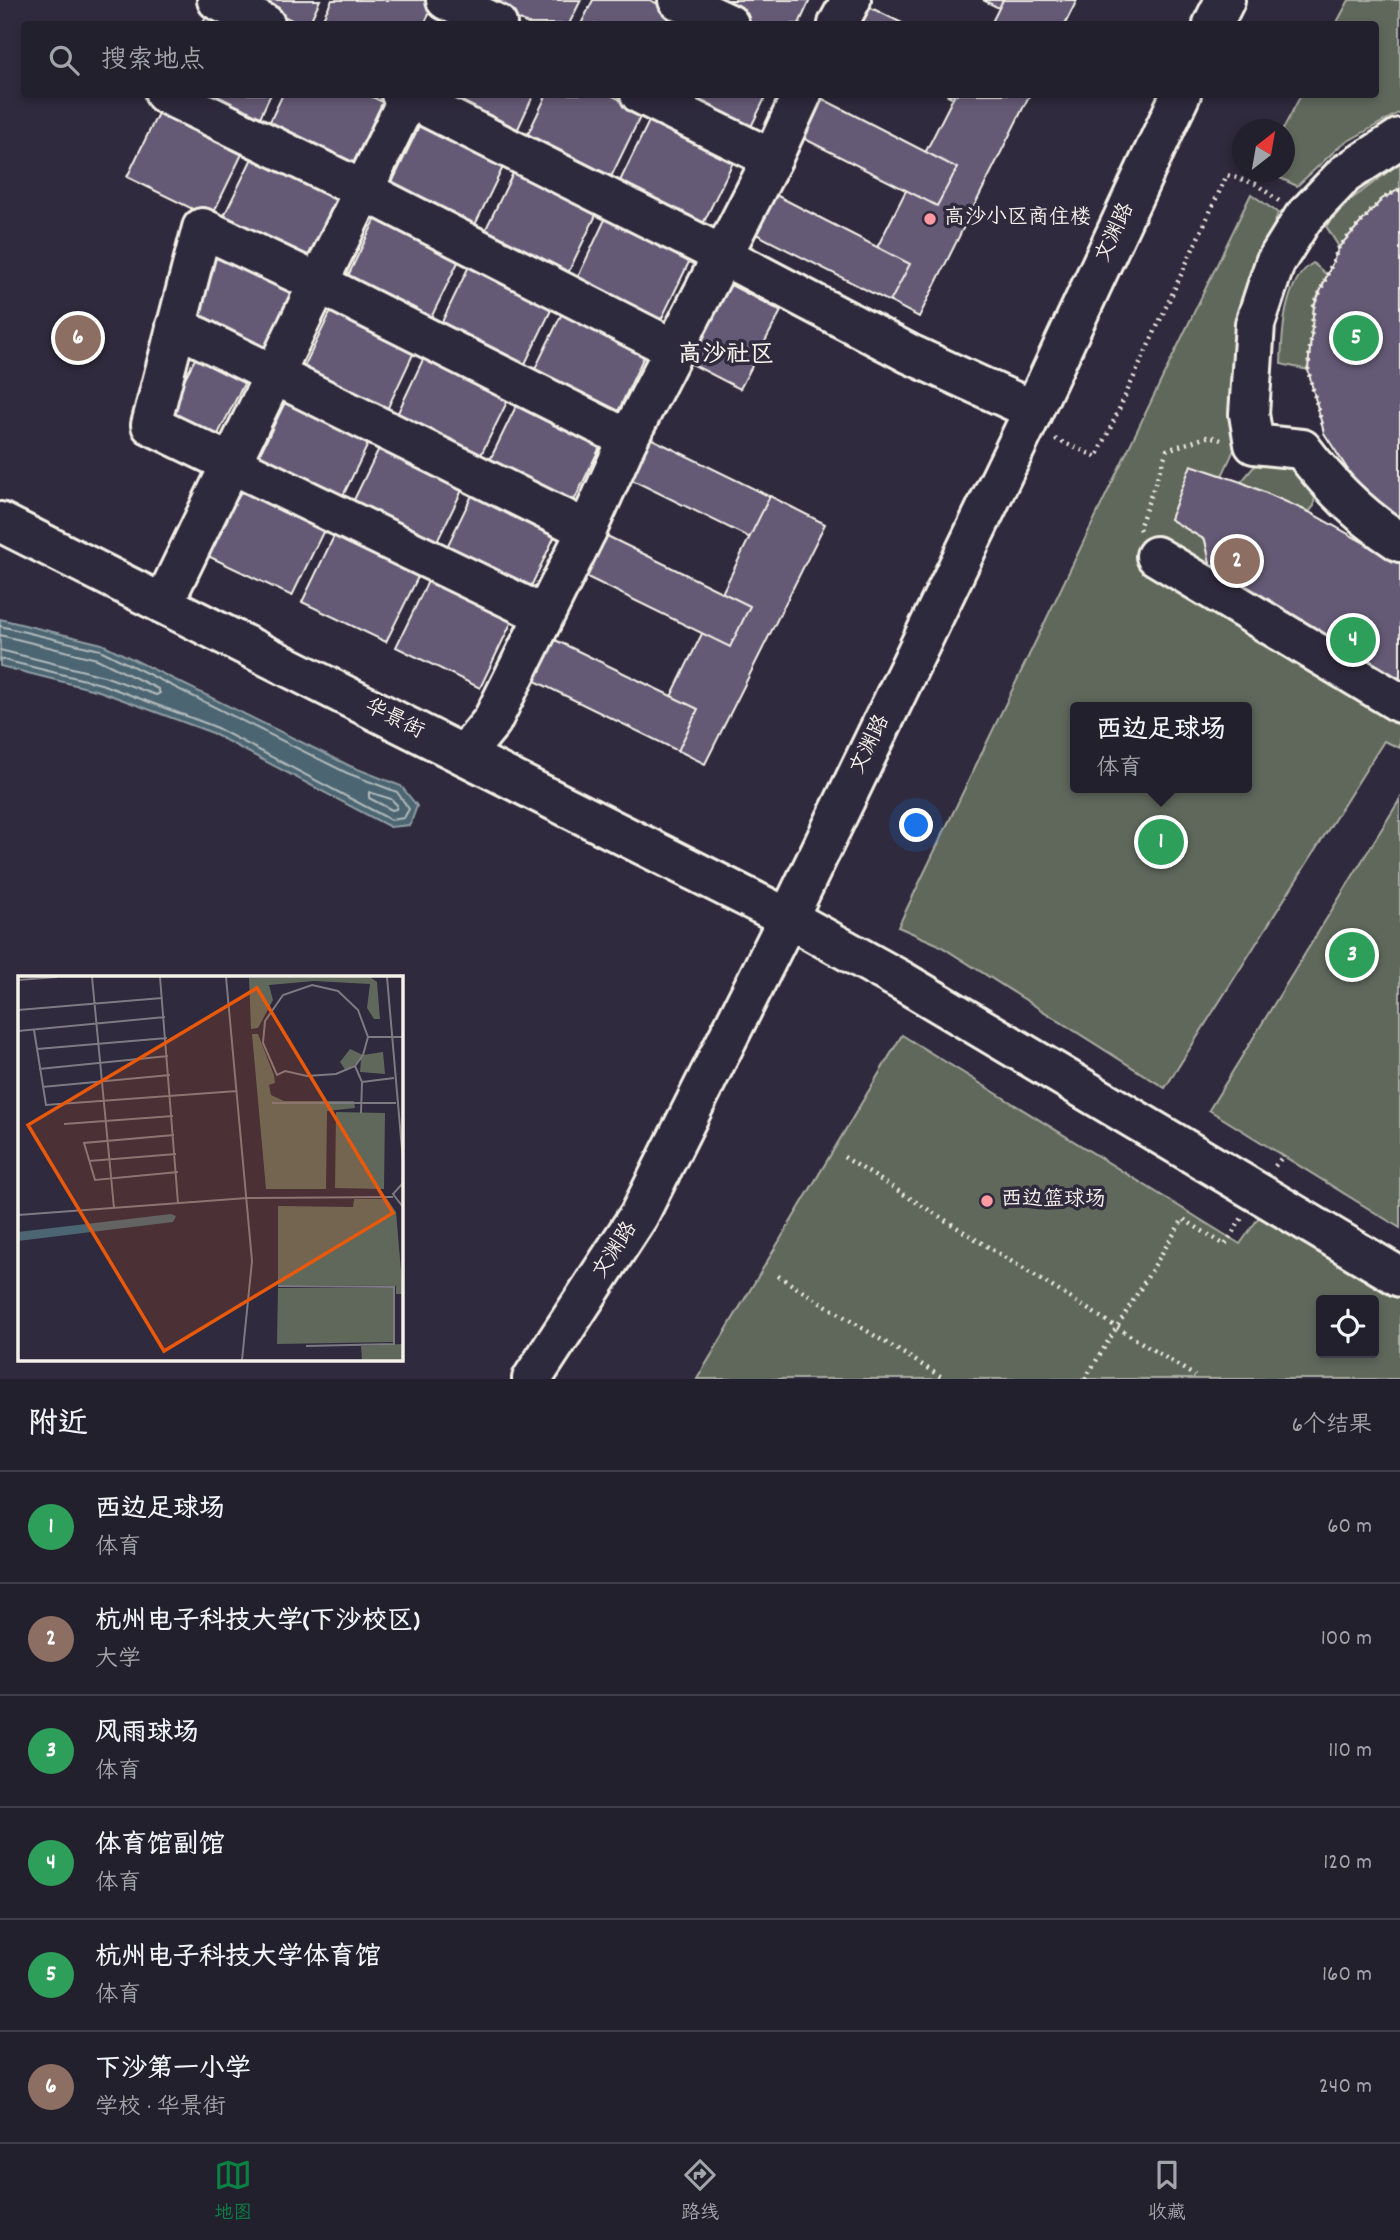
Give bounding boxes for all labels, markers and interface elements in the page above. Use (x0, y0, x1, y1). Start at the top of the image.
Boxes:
search box (21, 21, 1379, 98)
icon: search (45, 41, 83, 79)
text: 搜索地点 (101, 43, 205, 80)
north arrow (1232, 119, 1295, 182)
street label: 文渊路 (1089, 198, 1143, 268)
place label: 高沙小区商住楼 (944, 204, 1091, 234)
marker: 高沙小区商住楼 (922, 211, 938, 227)
pin: 6 (55, 312, 101, 364)
pin: 5 (1333, 312, 1379, 364)
district label: 高沙社区 (678, 339, 774, 373)
pin: 2 (1214, 535, 1260, 587)
pin: 4 (1330, 614, 1376, 666)
street label: 华景街 (359, 692, 429, 748)
popup (1070, 702, 1252, 793)
street label: 文渊路 (844, 710, 898, 780)
text: 西边足球场 (1096, 713, 1226, 750)
text: 体育 (1096, 753, 1142, 786)
your location (899, 808, 933, 842)
pin: 1 (1138, 816, 1184, 868)
pin: 3 (1329, 929, 1375, 981)
inset map (18, 976, 402, 1362)
place label: 西边篮球场 (1001, 1186, 1106, 1216)
marker: 西边篮球场 (979, 1193, 995, 1209)
street label: 文渊路 (586, 1216, 646, 1286)
map controls (1316, 1295, 1379, 1358)
button: locate (1316, 1295, 1379, 1358)
text: 附近 (28, 1405, 88, 1448)
text: 6个结果 (1292, 1410, 1372, 1443)
text: 西边足球场 (95, 1492, 225, 1529)
text: 1 (48, 1511, 54, 1544)
text: 60 m (1327, 1511, 1372, 1544)
text: 体育 (95, 1532, 141, 1565)
text: 杭州电子科技大学(下沙校区) (95, 1604, 420, 1641)
text: 2 (46, 1623, 56, 1656)
text: 100 m (1321, 1623, 1372, 1656)
text: 大学 (95, 1644, 141, 1677)
text: 风雨球场 (95, 1716, 199, 1753)
text: 3 (46, 1735, 56, 1768)
text: 110 m (1328, 1735, 1372, 1768)
text: 体育 (95, 1756, 141, 1789)
text: 体育馆副馆 (95, 1828, 225, 1865)
text: 4 (46, 1847, 56, 1880)
text: 120 m (1323, 1847, 1372, 1880)
text: 体育 (95, 1868, 141, 1901)
text: 杭州电子科技大学体育馆 (95, 1940, 381, 1977)
text: 5 (46, 1959, 56, 1992)
text: 160 m (1322, 1959, 1372, 1992)
text: 体育 (95, 1980, 141, 2013)
text: 下沙第一小学 (95, 2052, 251, 2089)
text: 6 (45, 2071, 57, 2104)
text: 240 m (1319, 2071, 1372, 2104)
text: 学校 · 华景街 (95, 2092, 226, 2125)
tab: 地图 (214, 2156, 252, 2228)
tab: 路线 (681, 2156, 719, 2228)
tab: 收藏 (1148, 2156, 1186, 2228)

